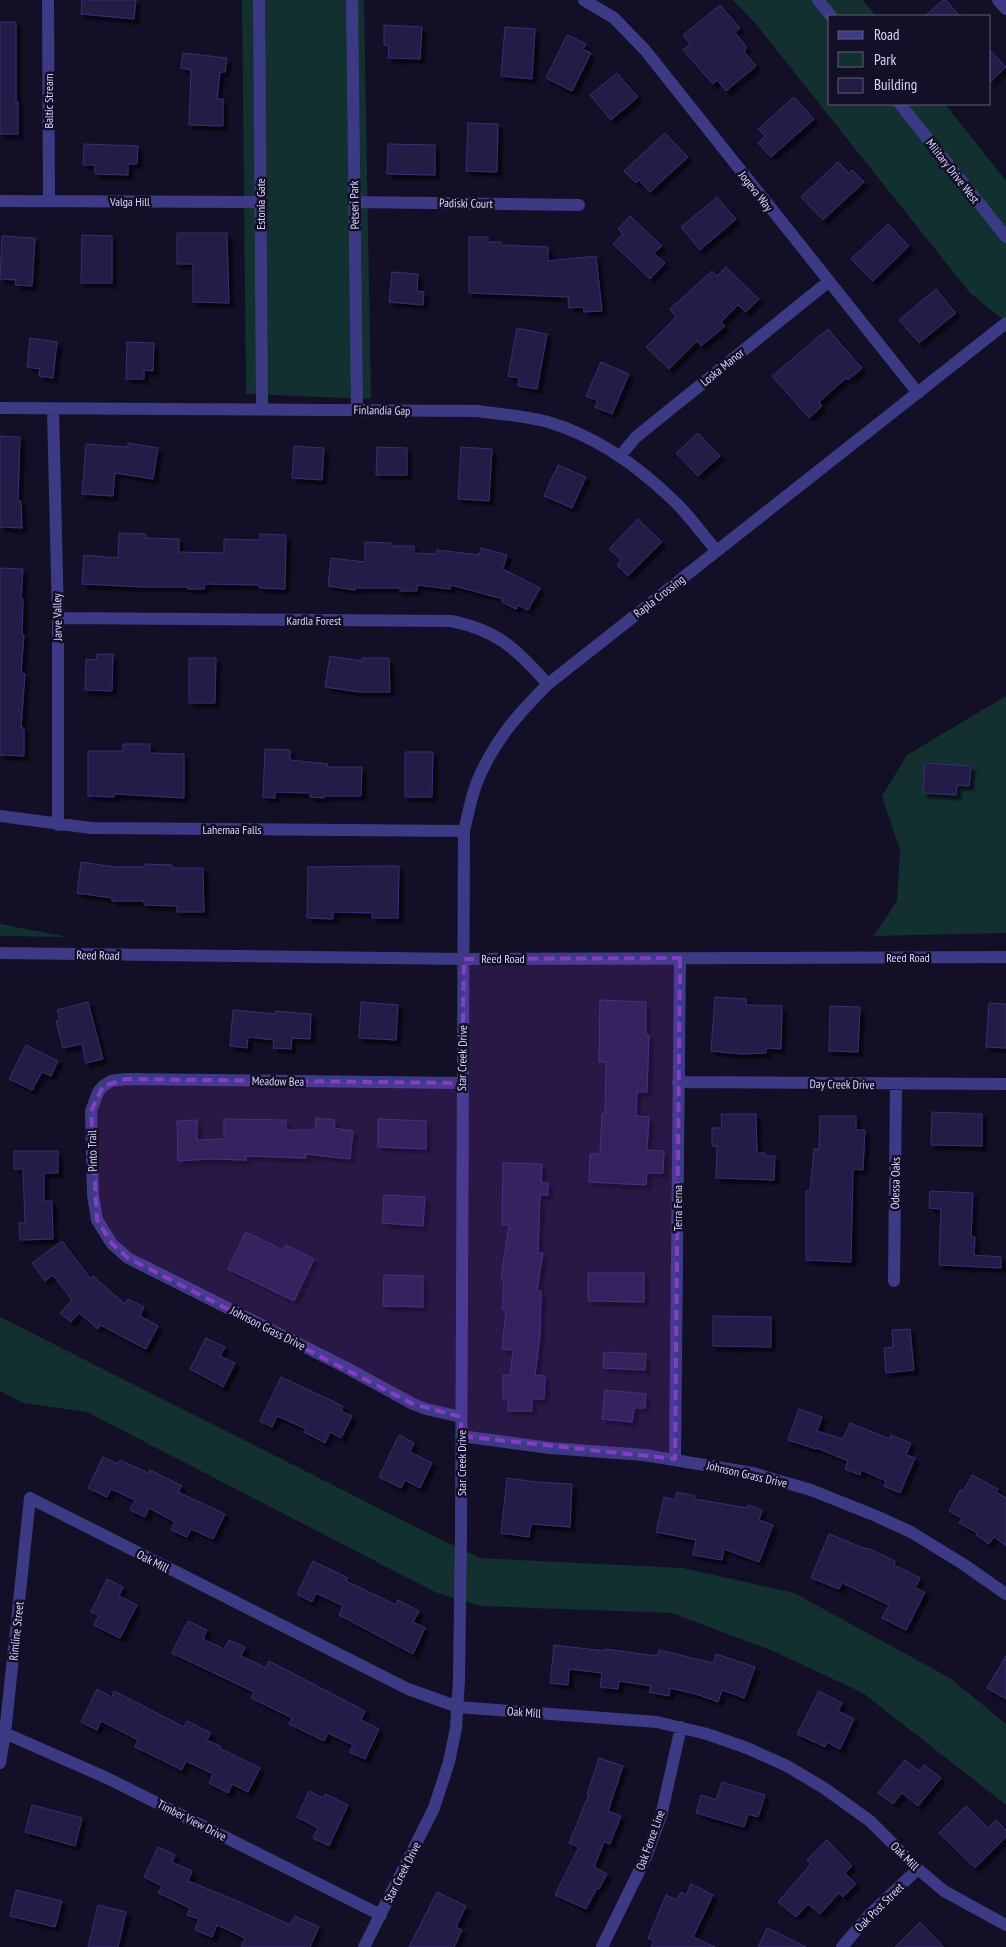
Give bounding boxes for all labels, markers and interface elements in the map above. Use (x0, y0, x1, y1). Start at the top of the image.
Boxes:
legend (828, 15, 991, 105)
text: Road (874, 25, 900, 44)
text: Park (874, 50, 896, 69)
street label: Baltic Stream (41, 73, 56, 129)
text: Building (874, 75, 917, 94)
street label: Military Drive West (923, 136, 983, 207)
street label: Jogeva Way (735, 167, 777, 214)
street label: Estonia Gate (253, 178, 268, 230)
street label: Petseri Park (346, 180, 362, 229)
street label: Valga Hill (109, 194, 150, 209)
street label: Padiski Court (439, 195, 494, 211)
street label: Loska Manor (697, 344, 747, 389)
street label: Finlandia Gap (353, 402, 411, 418)
street label: Rapla Crossing (630, 571, 688, 621)
street label: Jarve Valley (49, 593, 65, 642)
street label: Kardla Forest (287, 613, 342, 628)
street label: Lahemaa Falls (202, 822, 262, 837)
street label: Reed Road (76, 947, 120, 963)
street label: Reed Road (886, 950, 930, 965)
street label: Reed Road (481, 951, 525, 966)
street label: Star Creek Drive (454, 1025, 470, 1091)
street label: Meadow Bea (252, 1073, 305, 1089)
street label: Day Creek Drive (809, 1076, 875, 1092)
street label: Pinto Trail (84, 1130, 100, 1172)
street label: Odessa Oaks (887, 1157, 903, 1209)
street label: Terra Ferna (670, 1185, 685, 1231)
street label: Johnson Grass Drive (227, 1302, 308, 1353)
street label: Star Creek Drive (454, 1430, 469, 1496)
street label: Johnson Grass Drive (704, 1457, 789, 1491)
street label: Oak Mill (134, 1547, 172, 1576)
street label: Rimline Street (5, 1600, 27, 1661)
street label: Oak Mill (506, 1703, 542, 1721)
street label: Timber View Drive (155, 1796, 229, 1844)
street label: Oak Fence Line (632, 1808, 668, 1872)
street label: Star Creek Drive (380, 1839, 424, 1905)
street label: Oak Mill (888, 1839, 923, 1874)
street label: Oak Post Street (851, 1879, 907, 1935)

